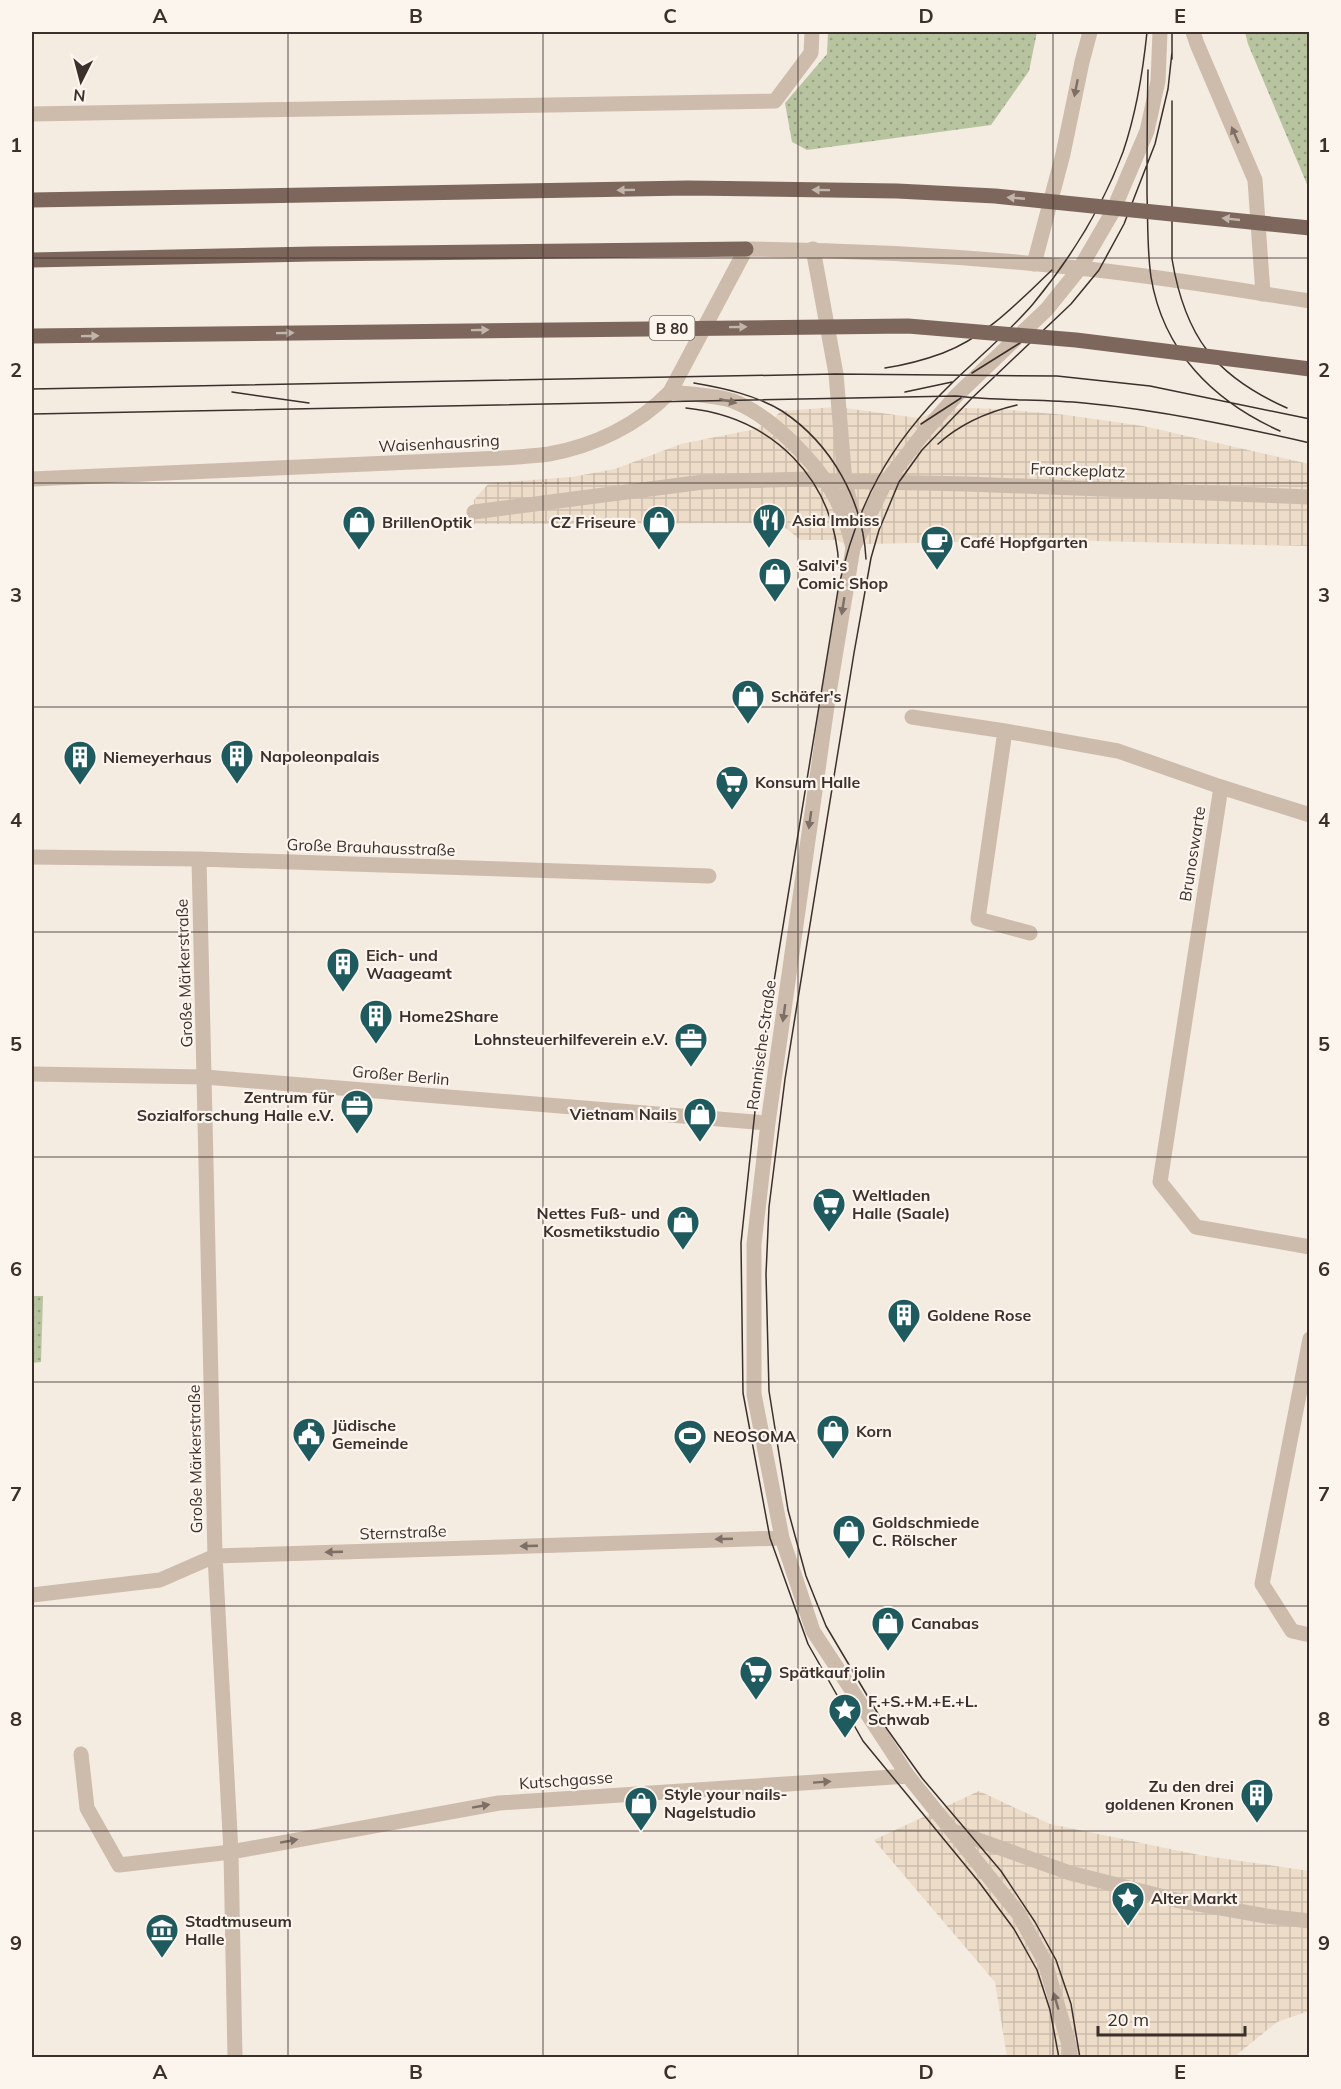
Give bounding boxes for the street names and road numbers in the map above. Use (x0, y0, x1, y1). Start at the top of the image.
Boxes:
road number: B 80 (650, 316, 694, 340)
street label: Waisenhausring (378, 430, 500, 456)
street label: Franckeplatz (1030, 458, 1126, 482)
street label: Brunoswarte (1175, 805, 1209, 903)
street label: Große Brauhausstraße (286, 834, 456, 860)
street label: Große Märkerstraße (171, 898, 197, 1048)
street label: Rannische Straße (742, 979, 780, 1111)
street label: Großer Berlin (351, 1061, 451, 1089)
street label: Große Märkerstraße (184, 1384, 206, 1534)
street label: Sternstraße (359, 1520, 447, 1544)
street label: Kutschgasse (518, 1767, 614, 1793)

